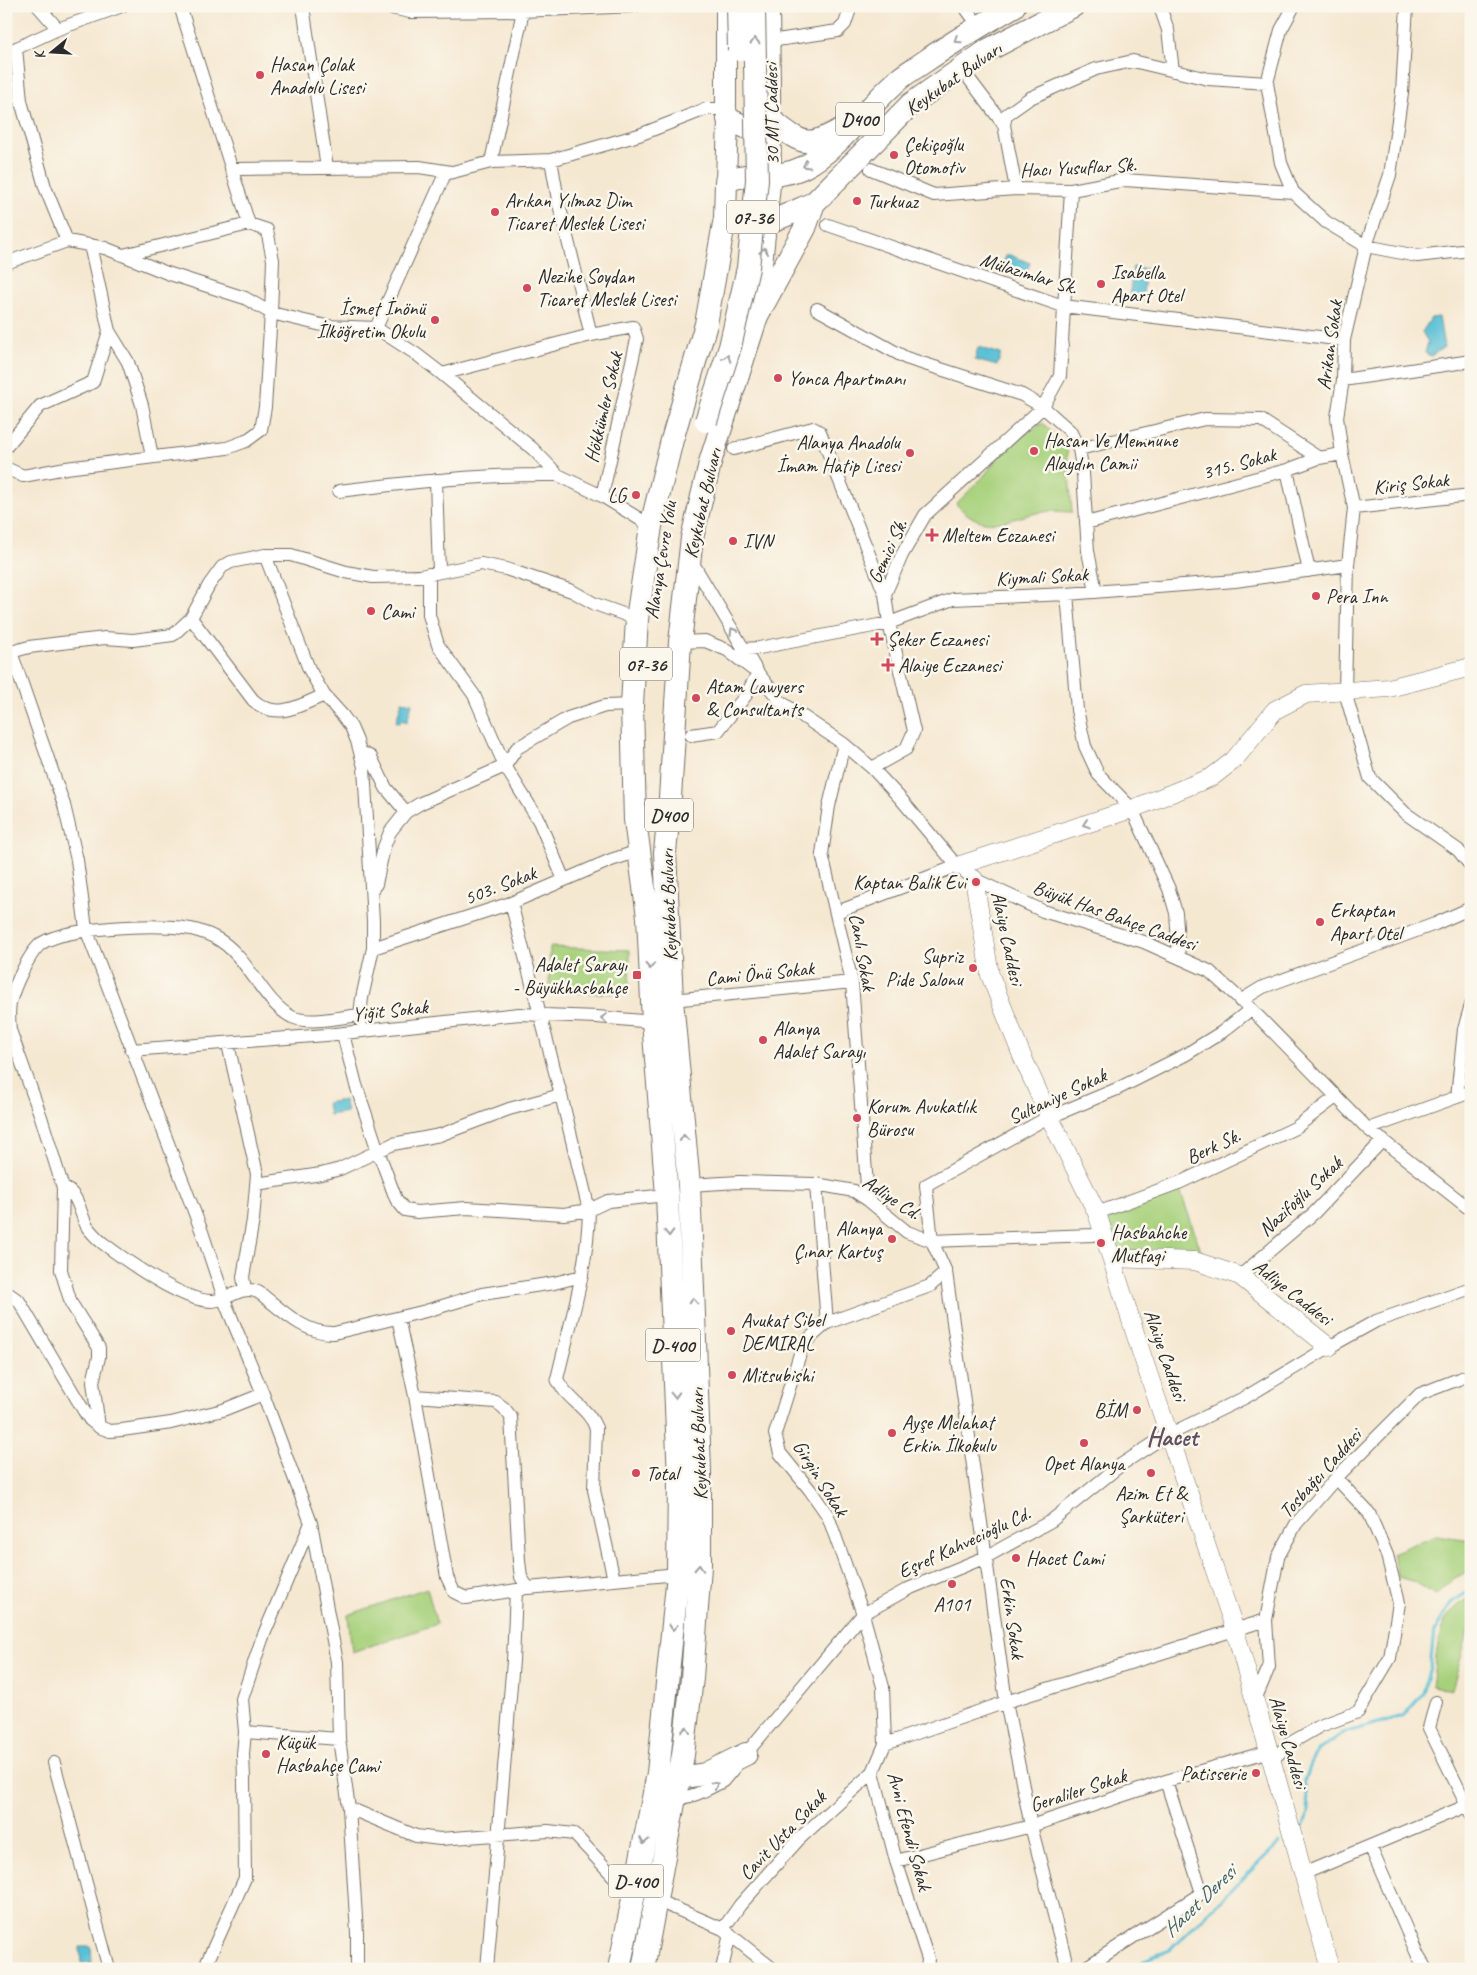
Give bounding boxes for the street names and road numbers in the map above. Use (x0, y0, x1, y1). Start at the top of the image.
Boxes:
street label: Keykubat Bulvarı (900, 35, 1007, 121)
street label: 30 MT Caddesi (758, 60, 785, 165)
road number: D400 (836, 102, 884, 136)
street label: Hacı Yusuflar Sk. (1019, 152, 1137, 183)
road number: 07-36 (727, 200, 779, 233)
street label: Mülazımlar Sk. (977, 247, 1081, 300)
street label: Arikan Sokak (1311, 297, 1348, 391)
street label: Hökkümler Sokak (579, 348, 629, 465)
street label: 315. Sokak (1200, 441, 1280, 485)
street label: Keykubat Bulvarı (678, 444, 728, 561)
street label: Kiriş Sokak (1372, 467, 1452, 500)
street label: Alanya Çevre Yolu (639, 498, 682, 621)
street label: Gemici Sk. (862, 515, 913, 587)
street label: Kiymali Sokak (995, 562, 1090, 591)
road number: 07-36 (620, 648, 672, 681)
road number: D400 (645, 798, 693, 832)
street label: Keykubat Bulvarı (654, 847, 683, 962)
street label: 503. Sokak (461, 860, 541, 911)
street label: Büyük Has Bahçe Caddesi (1030, 874, 1202, 957)
street label: Alaiye Caddesi (985, 889, 1030, 989)
street label: Canlı Sokak (843, 911, 882, 995)
street label: Cami Önü Sokak (705, 955, 817, 992)
street label: Yiğit Sokak (351, 994, 431, 1027)
street label: Sultaniye Sokak (1004, 1062, 1112, 1130)
street label: Berk Sk. (1182, 1123, 1244, 1170)
street label: Nazifoğlu Sokak (1253, 1150, 1349, 1242)
street label: Adliye Cd. (858, 1169, 926, 1225)
street label: Adliye Caddesi (1248, 1254, 1339, 1332)
street label: Alaiye Caddesi (1138, 1306, 1194, 1406)
road number: D-400 (646, 1328, 700, 1362)
street label: Keykubat Bulvarı (684, 1386, 713, 1501)
street label: Tosbağcı Caddesi (1274, 1422, 1369, 1523)
street label: Girgin Sokak (787, 1435, 855, 1523)
street label: Eşref Kahvecioğlu Cd. (894, 1501, 1034, 1584)
street label: Erkin Sokak (994, 1576, 1031, 1662)
street label: Alaiye Caddesi (1263, 1693, 1314, 1793)
street label: Geraliler Sokak (1027, 1763, 1131, 1818)
street label: Avni Efendi Sokak (882, 1769, 938, 1895)
street label: Cavit Usta Sokak (733, 1784, 832, 1885)
road number: D-400 (608, 1864, 664, 1898)

